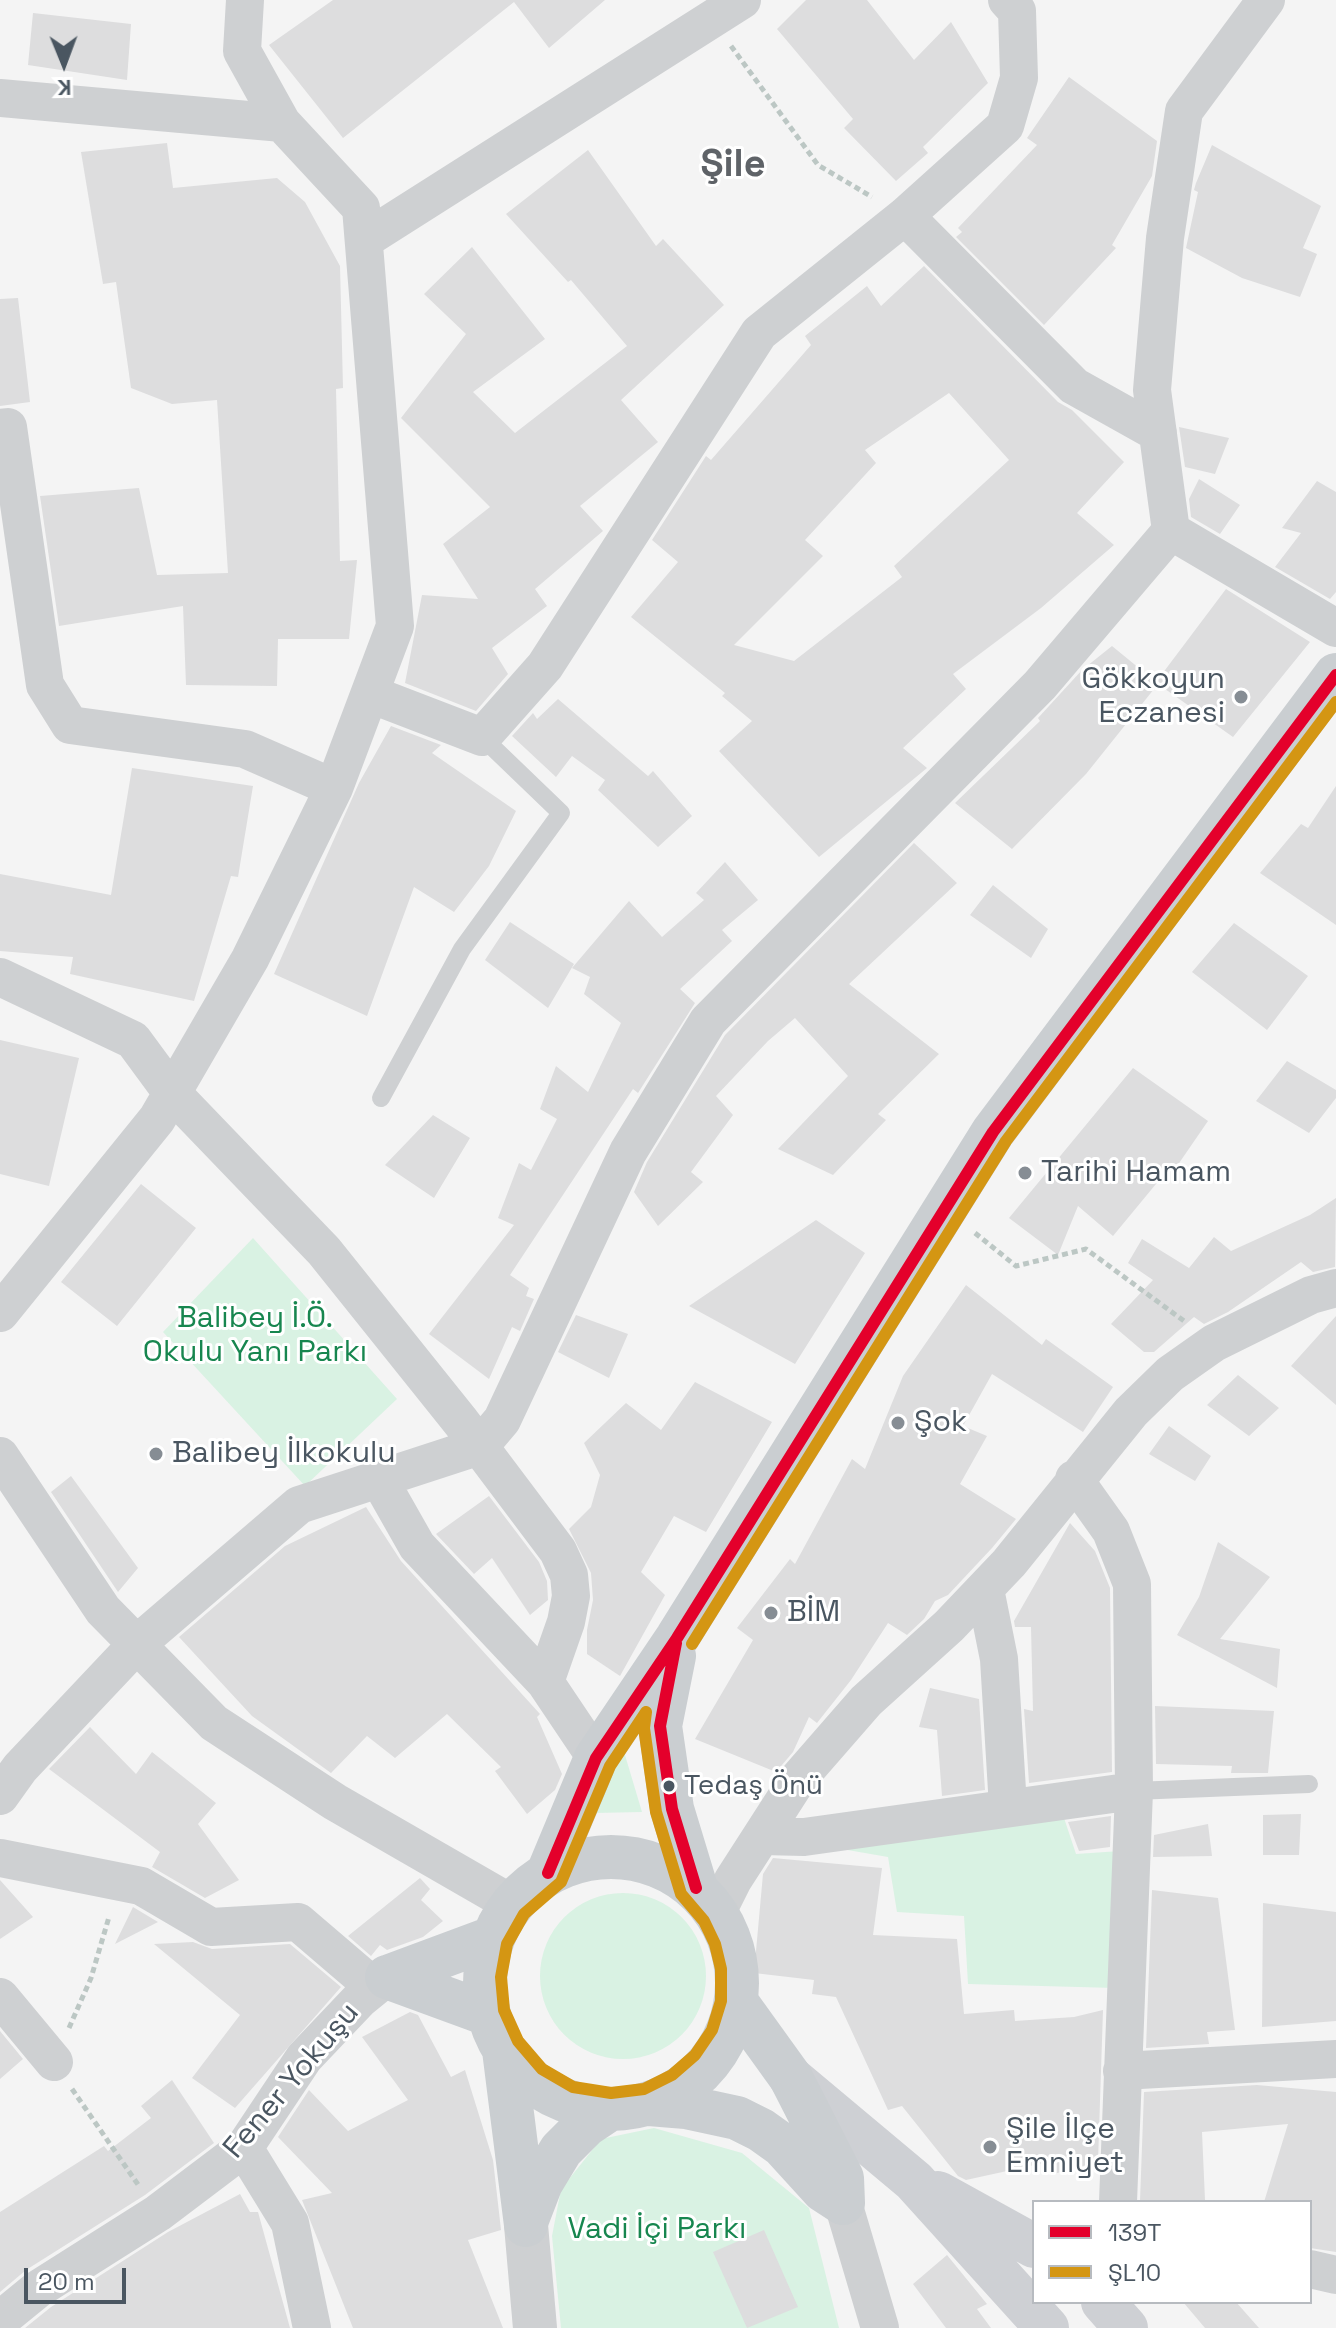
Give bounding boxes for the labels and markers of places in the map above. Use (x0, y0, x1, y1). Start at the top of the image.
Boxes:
place label: Gökkoyun Eczanesi (1082, 662, 1225, 732)
marker: Gökkoyun Eczanesi (1232, 688, 1250, 706)
place label: Tarihi Hamam (1041, 1155, 1231, 1191)
marker: Tarihi Hamam (1016, 1164, 1034, 1182)
place label: Şok (914, 1405, 967, 1441)
marker: Şok (889, 1414, 907, 1432)
place label: Balibey İlkokulu (172, 1436, 396, 1472)
marker: Balibey İlkokulu (147, 1445, 165, 1463)
place label: BİM (787, 1595, 840, 1631)
marker: BİM (762, 1604, 780, 1622)
place label: Tedaş Önü (684, 1769, 823, 1803)
marker: Tedaş Önü (661, 1778, 677, 1794)
place label: Şile İlçe Emniyet (1006, 2112, 1124, 2182)
marker: Şile İlçe Emniyet (981, 2138, 999, 2156)

